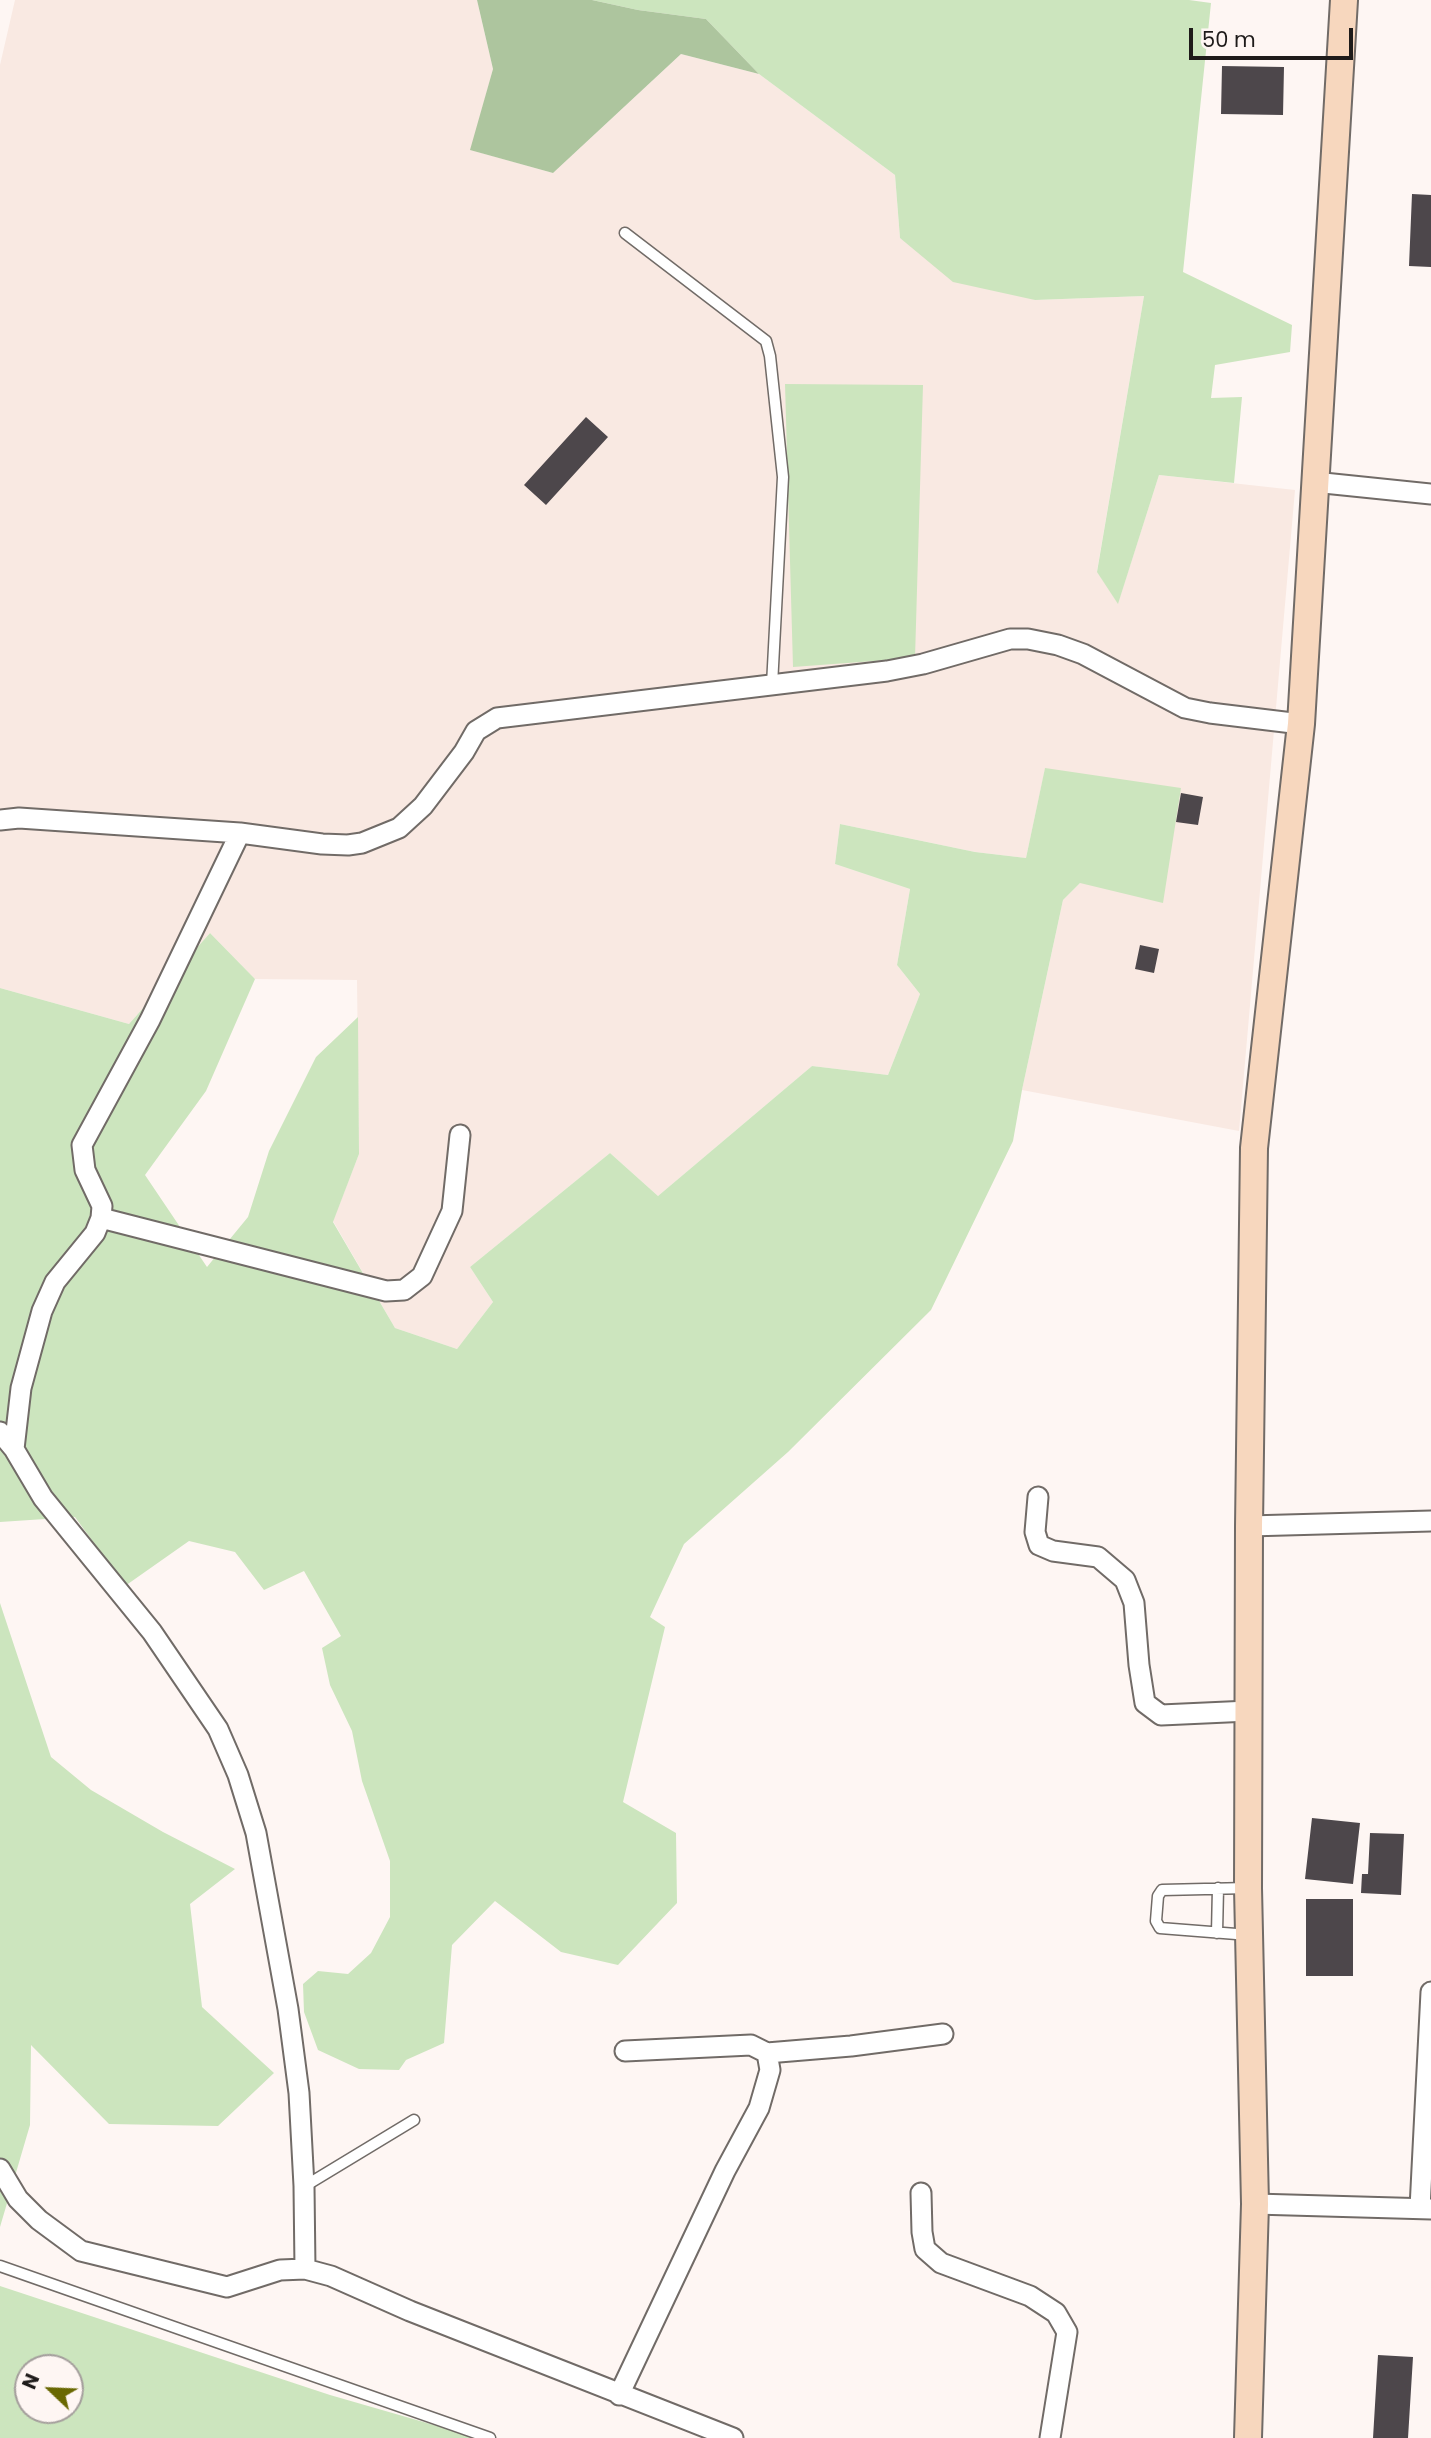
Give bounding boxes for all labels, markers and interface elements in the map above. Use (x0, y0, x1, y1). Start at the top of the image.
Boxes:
scale bar (1193, 14, 1358, 58)
text: 50 m (1202, 25, 1256, 54)
north arrow (14, 2354, 84, 2424)
text: N (16, 2370, 46, 2393)

